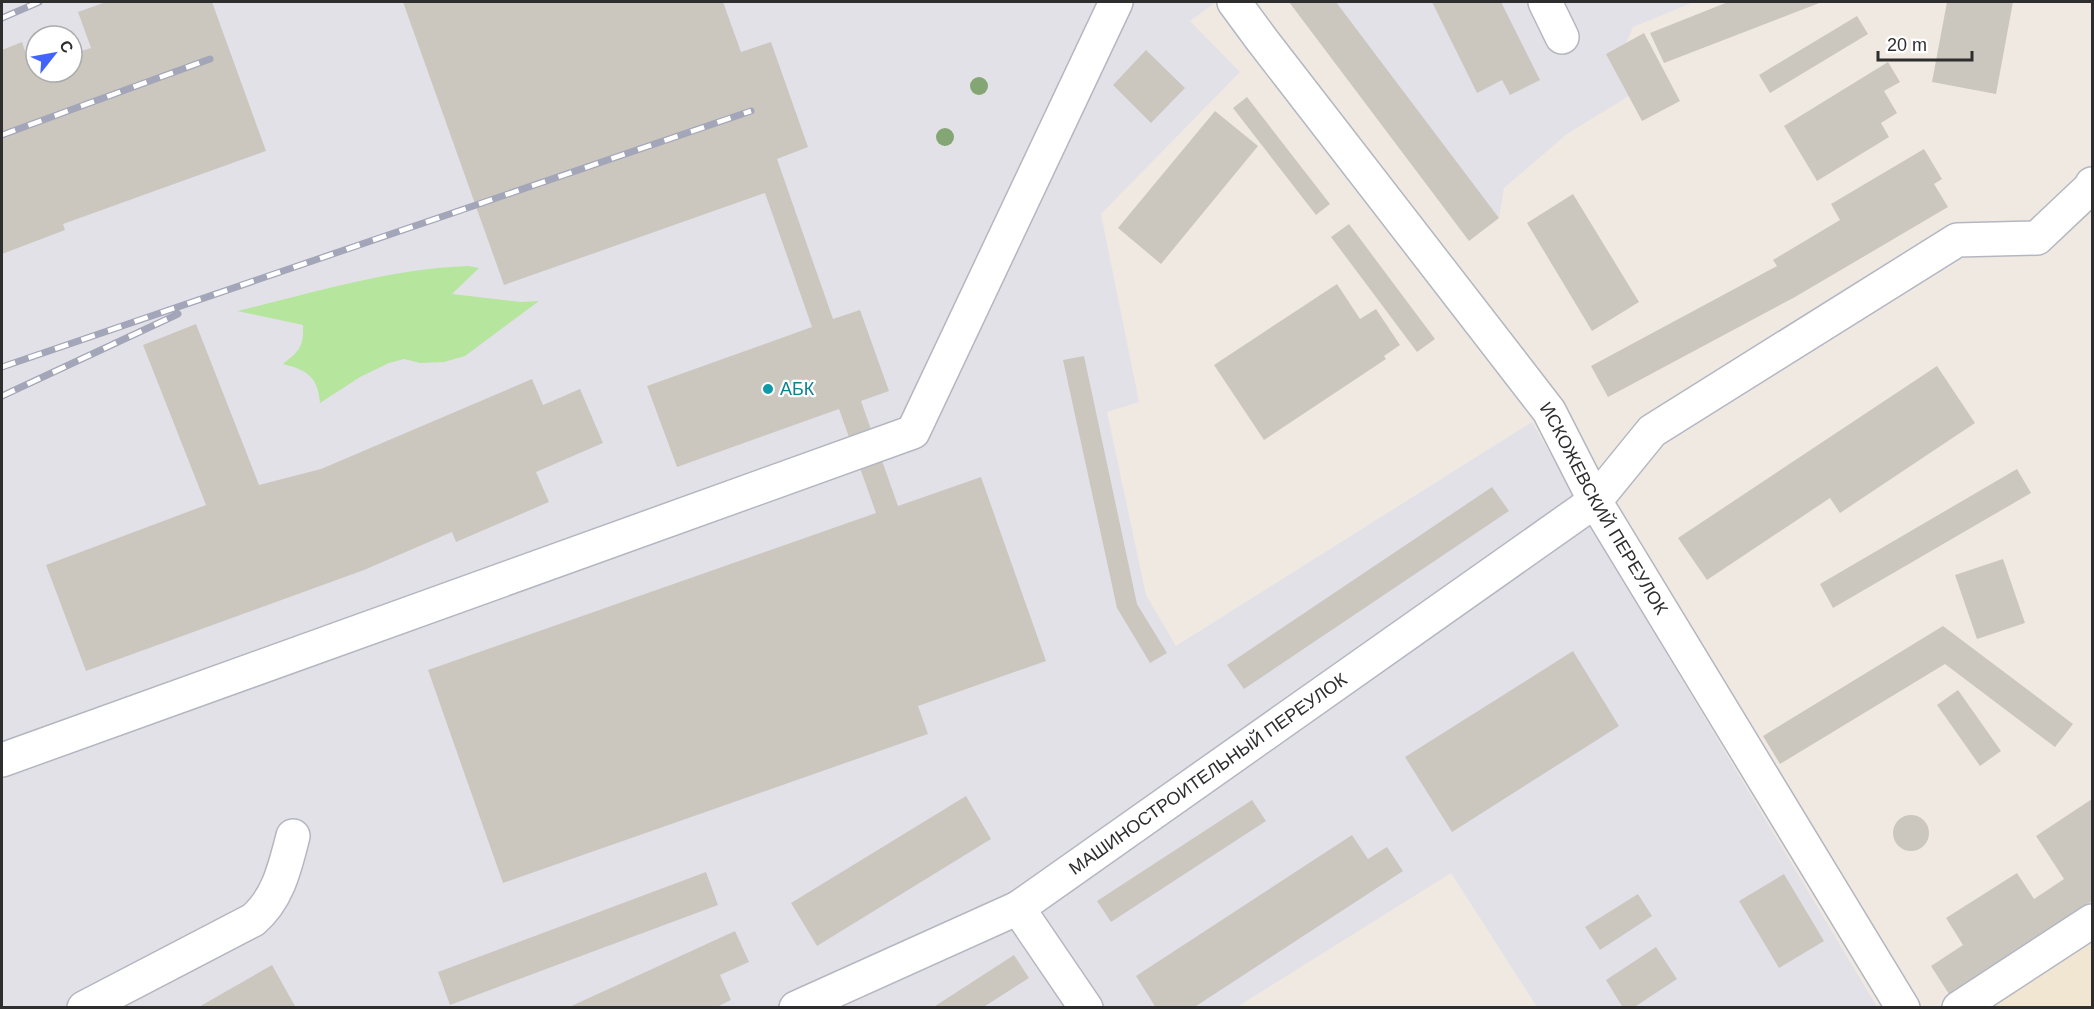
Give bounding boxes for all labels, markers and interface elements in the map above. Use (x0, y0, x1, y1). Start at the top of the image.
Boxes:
north arrow (24, 24, 84, 84)
scale bar (1878, 24, 1972, 62)
text: 20 m (1887, 35, 1927, 55)
text: С (56, 37, 77, 56)
place label: АБК (780, 379, 815, 399)
marker: АБК (761, 382, 775, 396)
street label: ИСКОЖЕВСКИЙ ПЕРЕУЛОК (1536, 398, 1672, 618)
street label: МАШИНОСТРОИТЕЛЬНЫЙ ПЕРЕУЛОК (1065, 669, 1351, 879)

